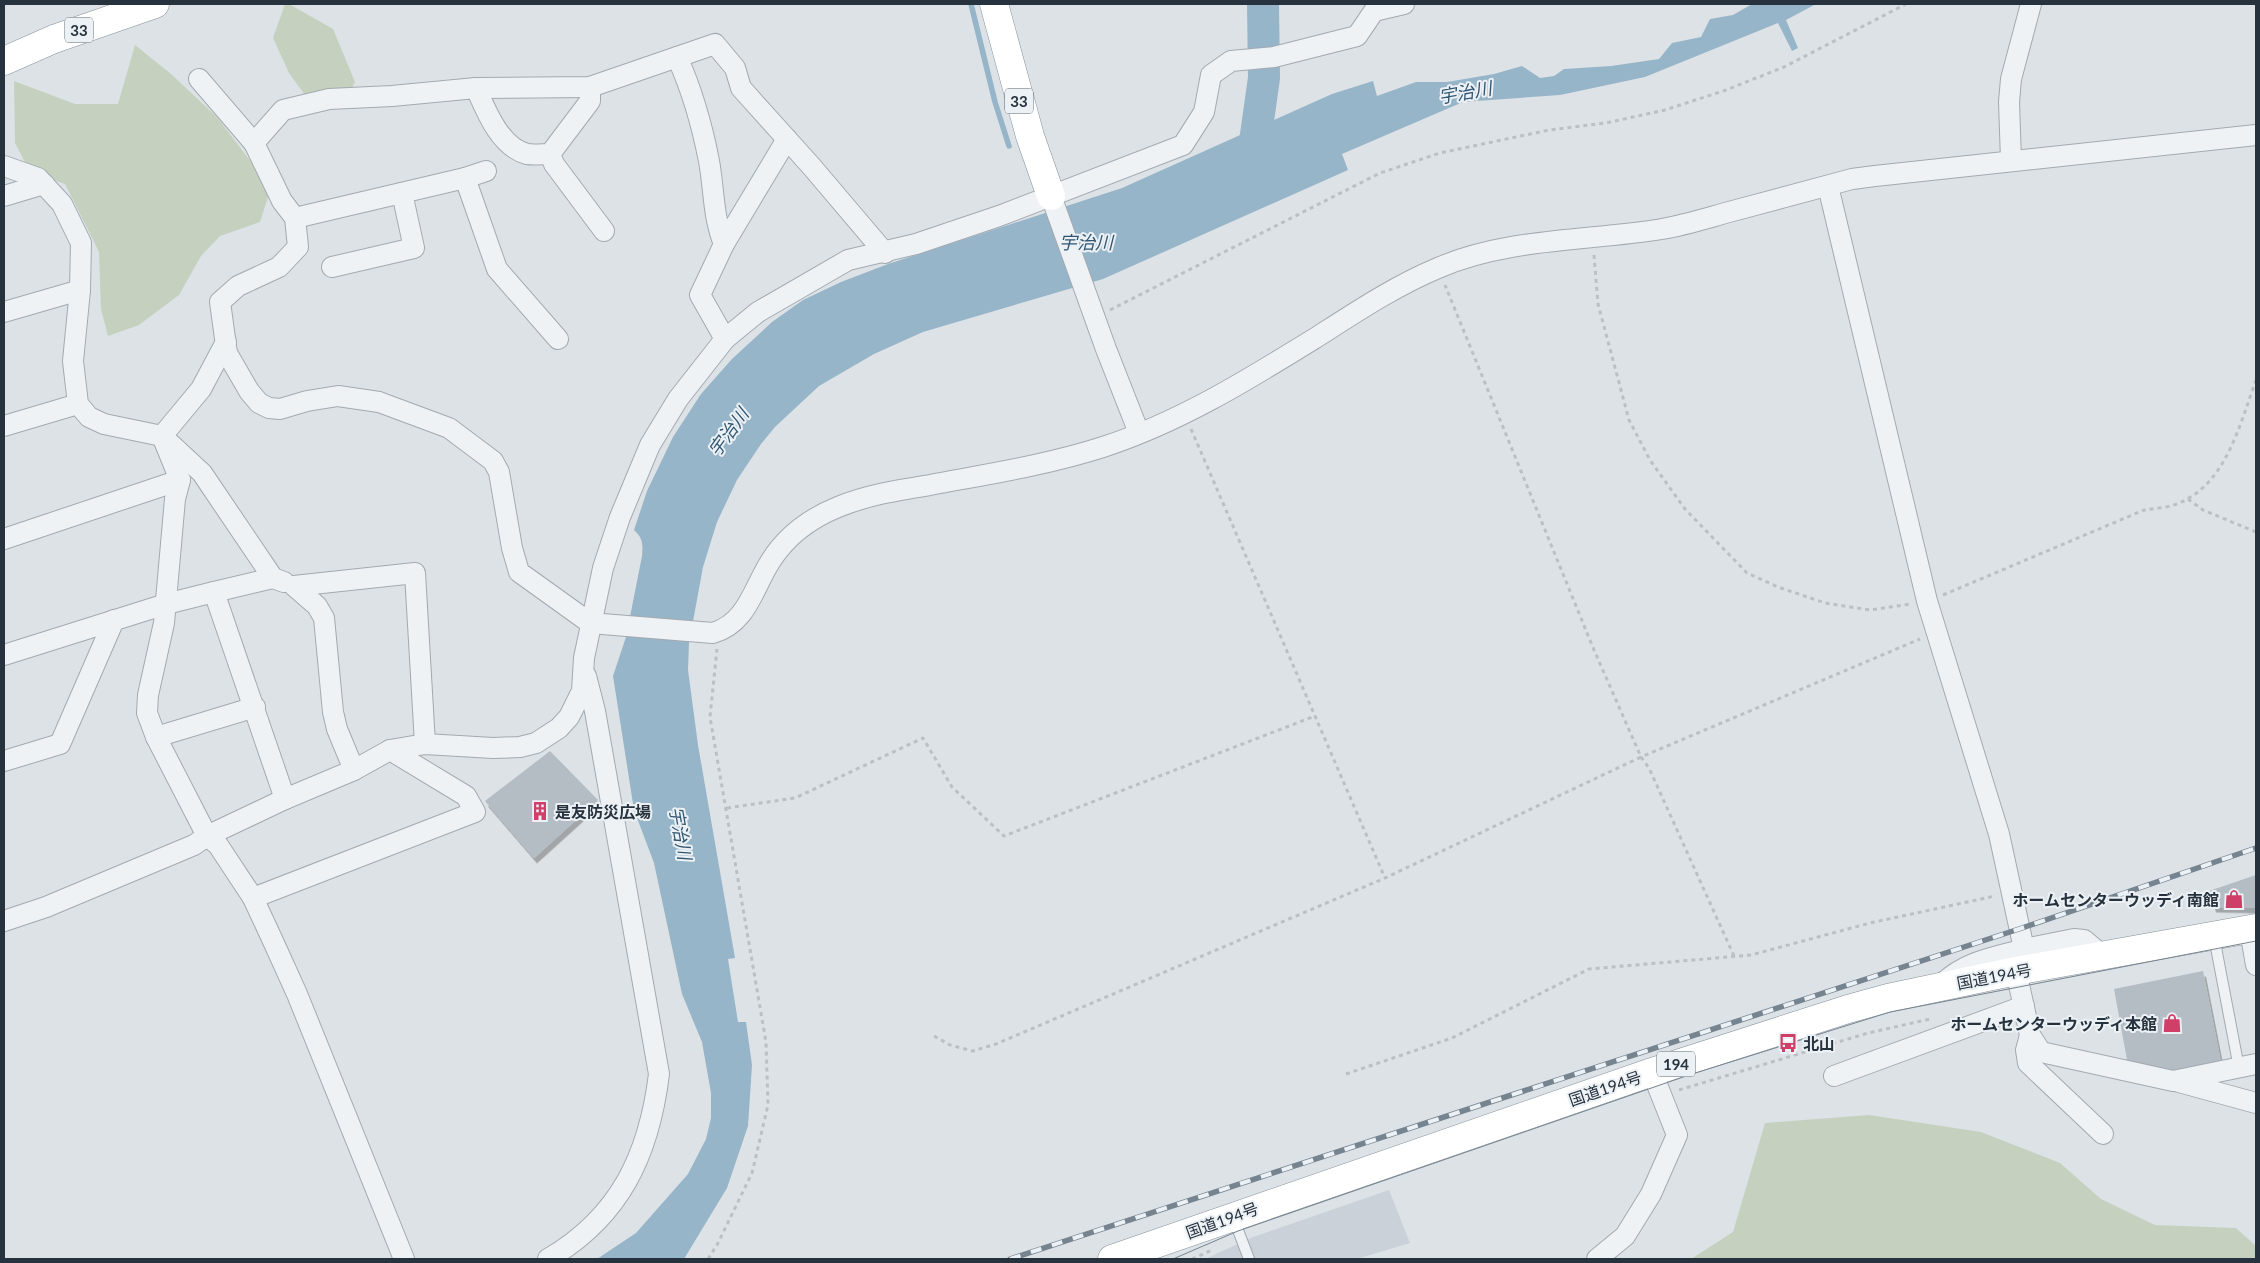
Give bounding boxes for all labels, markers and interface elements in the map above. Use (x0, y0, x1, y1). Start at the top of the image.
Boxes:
road number: 33 (65, 18, 93, 42)
water label: 宇治川 (1437, 76, 1495, 108)
road number: 33 (1005, 88, 1033, 114)
water label: 宇治川 (1059, 231, 1115, 253)
water label: 宇治川 (703, 402, 754, 460)
building icon: 是友防災広場 (529, 800, 551, 822)
place label: 是友防災広場 (555, 802, 651, 821)
water label: 宇治川 (665, 805, 697, 863)
shop icon: ホームセンターウッディ南館 (2223, 888, 2245, 910)
place label: ホームセンターウッディ南館 (2013, 890, 2219, 909)
street label: 国道194号 (1955, 959, 2033, 993)
shop icon: ホームセンターウッディ本館 (2161, 1012, 2183, 1034)
place label: ホームセンターウッディ本館 (1951, 1014, 2157, 1033)
bus stop icon: 北山 (1777, 1032, 1799, 1054)
place label: 北山 (1803, 1034, 1835, 1053)
road number: 194 (1657, 1052, 1695, 1076)
street label: 国道194号 (1566, 1067, 1644, 1109)
street label: 国道194号 (1183, 1198, 1261, 1242)

